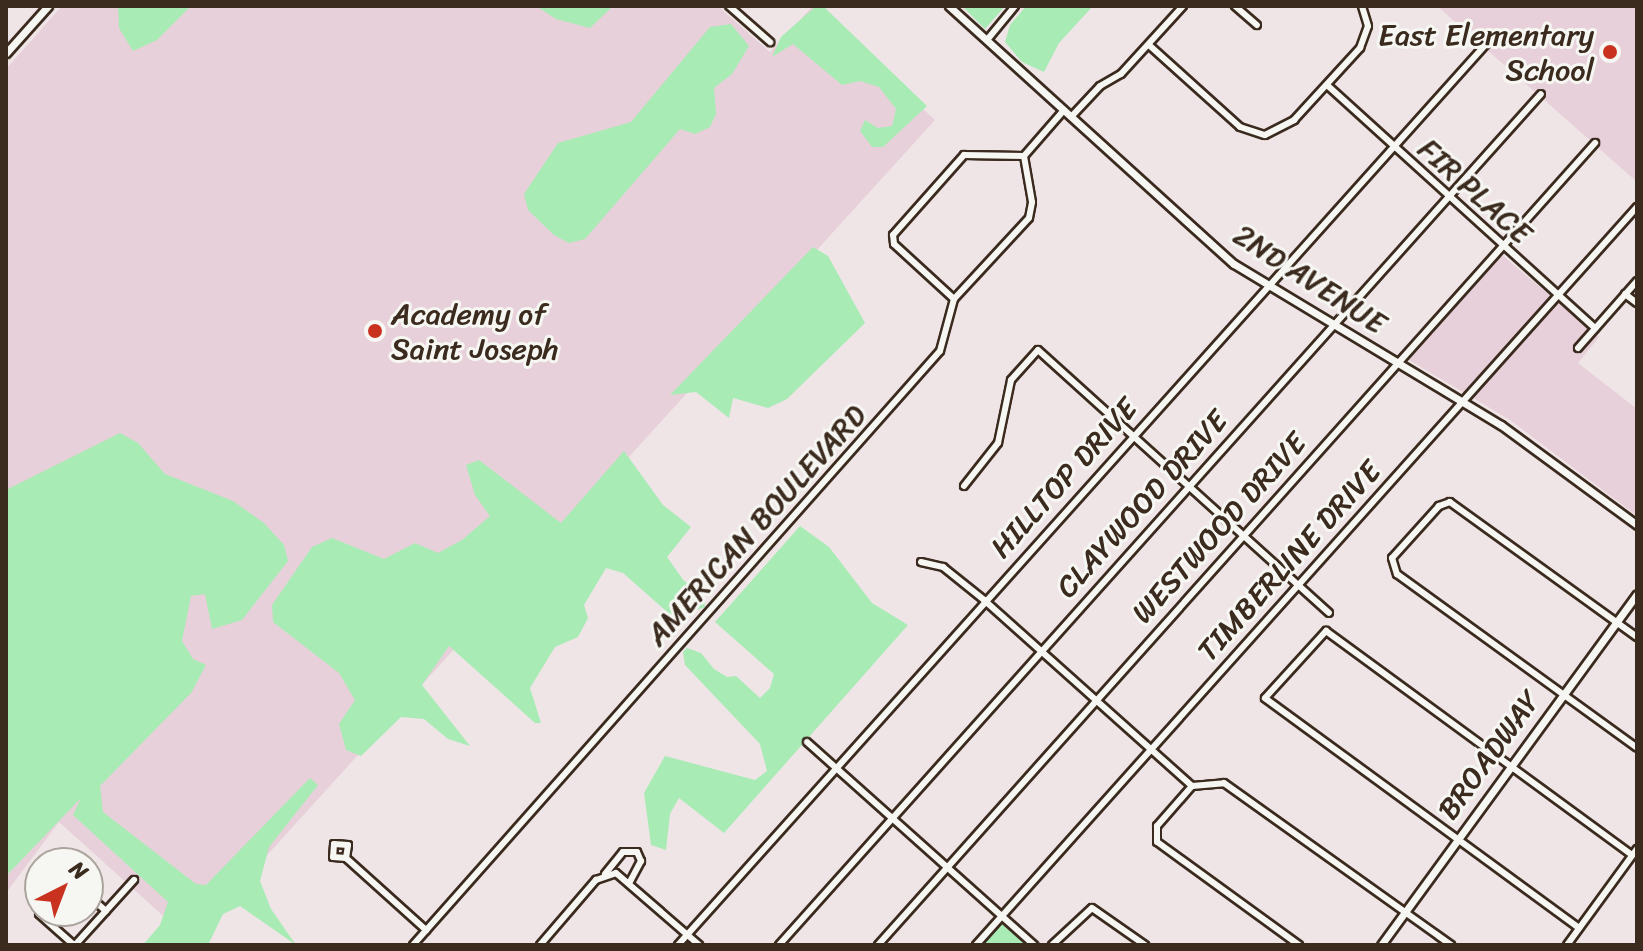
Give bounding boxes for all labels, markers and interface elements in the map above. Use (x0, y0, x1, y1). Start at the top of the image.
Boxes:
place label: East Elementary School (1376, 17, 1594, 88)
marker: East Elementary School (1601, 43, 1619, 61)
street label: FIR PLACE (1411, 131, 1539, 251)
street label: 2ND AVENUE (1227, 216, 1393, 342)
place label: Academy of Saint Joseph (391, 296, 560, 366)
marker: Academy of Saint Joseph (366, 322, 384, 340)
street label: HILLTOP DRIVE (982, 390, 1146, 566)
street label: AMERICAN BOULEVARD (637, 395, 875, 655)
street label: CLAYWOOD DRIVE (1049, 403, 1235, 605)
street label: WESTWOOD DRIVE (1124, 425, 1314, 631)
street label: TIMBERLINE DRIVE (1189, 453, 1389, 669)
street label: BROADWAY (1430, 683, 1548, 827)
north arrow (24, 847, 104, 927)
text: N (60, 851, 98, 890)

